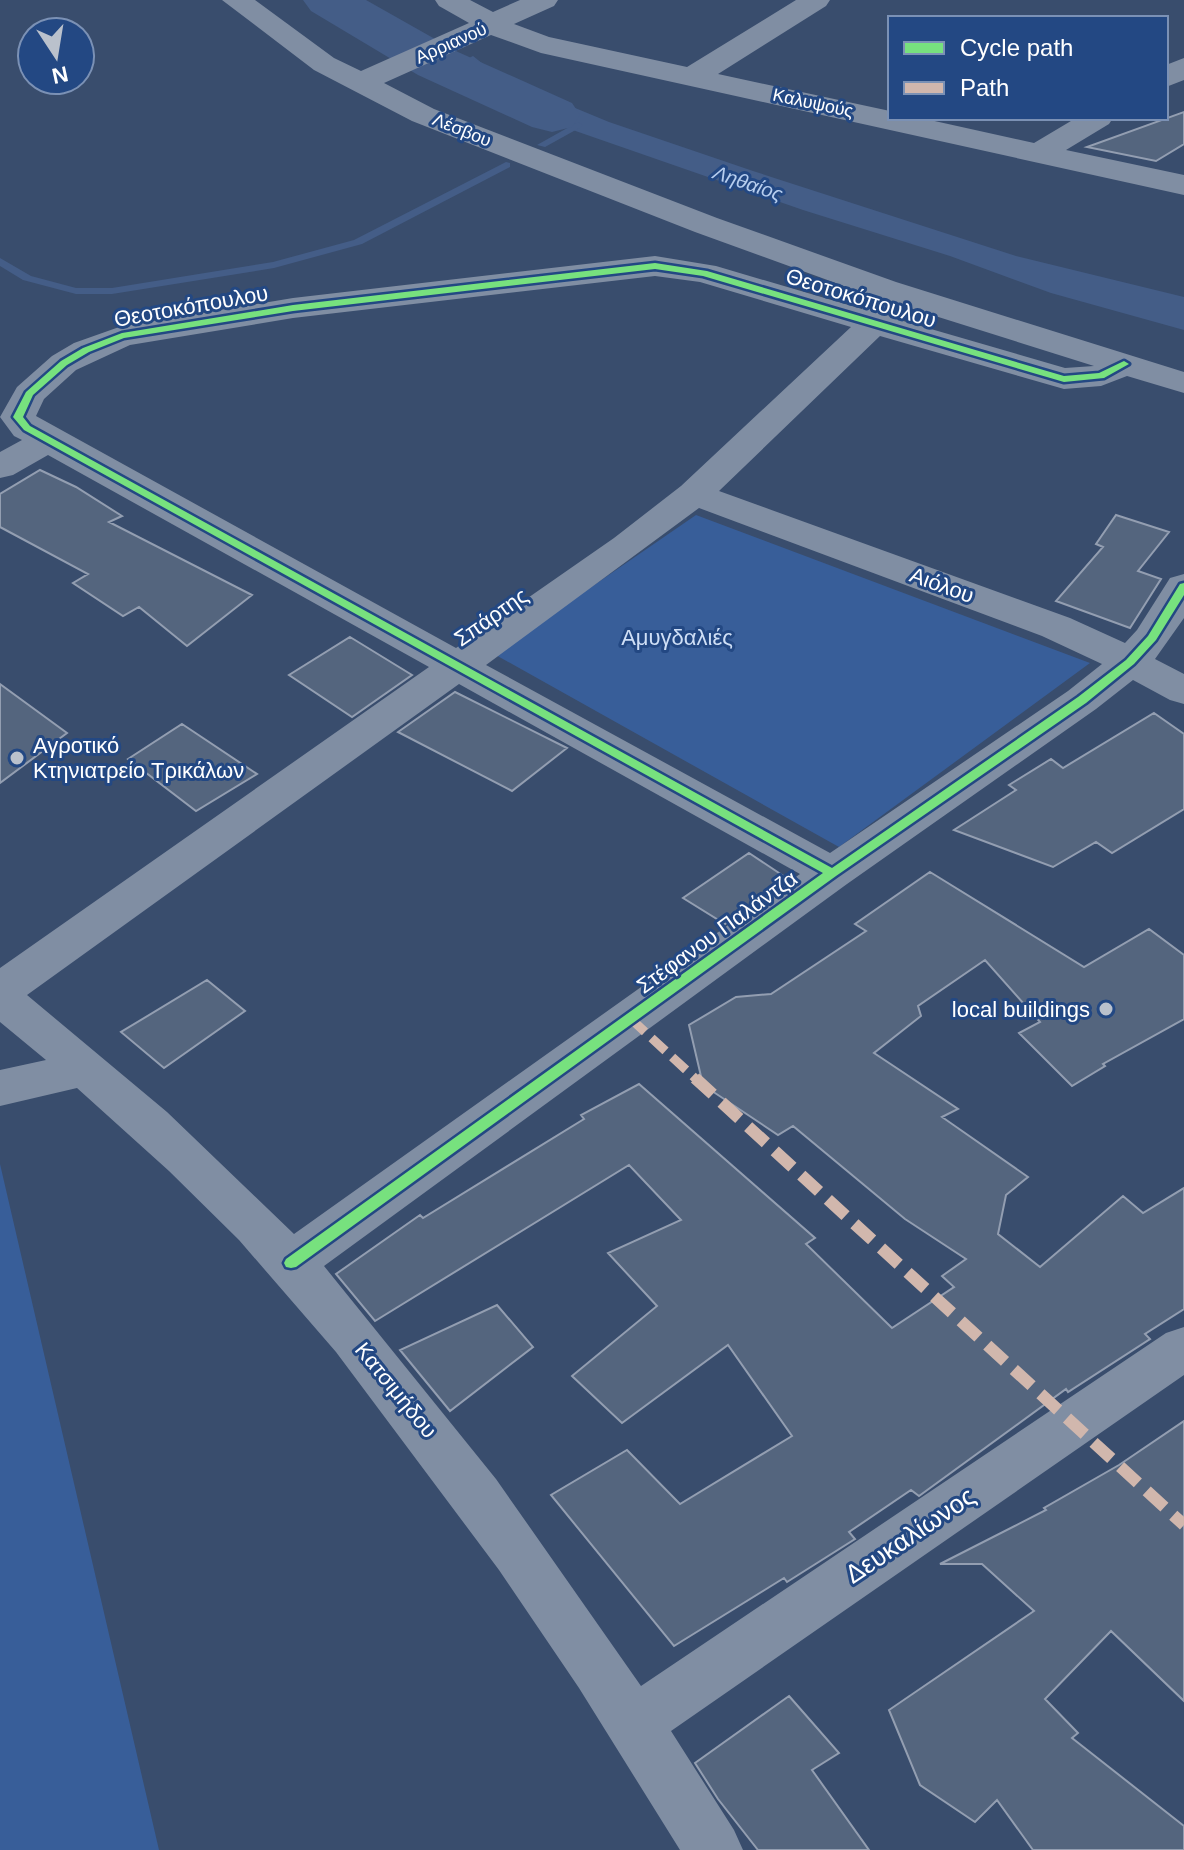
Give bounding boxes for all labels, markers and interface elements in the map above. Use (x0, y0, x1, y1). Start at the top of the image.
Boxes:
north arrow (16, 16, 96, 96)
legend (888, 16, 1168, 120)
street label: Αρριανού (412, 18, 490, 68)
text: Cycle path (960, 34, 1073, 61)
text: N (50, 61, 70, 89)
text: Path (960, 74, 1009, 101)
street label: Καλυψούς (771, 85, 855, 121)
street label: Λέσβου (430, 109, 494, 151)
water label: Ληθαίος (709, 161, 786, 205)
street label: Θεοτοκόπουλου (783, 263, 939, 333)
street label: Θεοτοκόπουλου (112, 280, 270, 332)
street label: Αιόλου (907, 562, 977, 608)
street label: Σπάρτης (449, 583, 533, 651)
park label: Αμυγδαλιές (621, 625, 733, 650)
place label: Αγροτικό Κτηνιατρείο Τρικάλων (33, 733, 244, 783)
marker: Αγροτικό Κτηνιατρείο Τρικάλων (8, 749, 26, 767)
street label: Στέφανου Παλάντζα (632, 865, 802, 998)
place label: local buildings (952, 997, 1090, 1022)
marker: local buildings (1097, 1000, 1115, 1018)
street label: Κατσιμήδου (350, 1337, 442, 1443)
street label: Δευκαλίωνος (839, 1481, 981, 1589)

